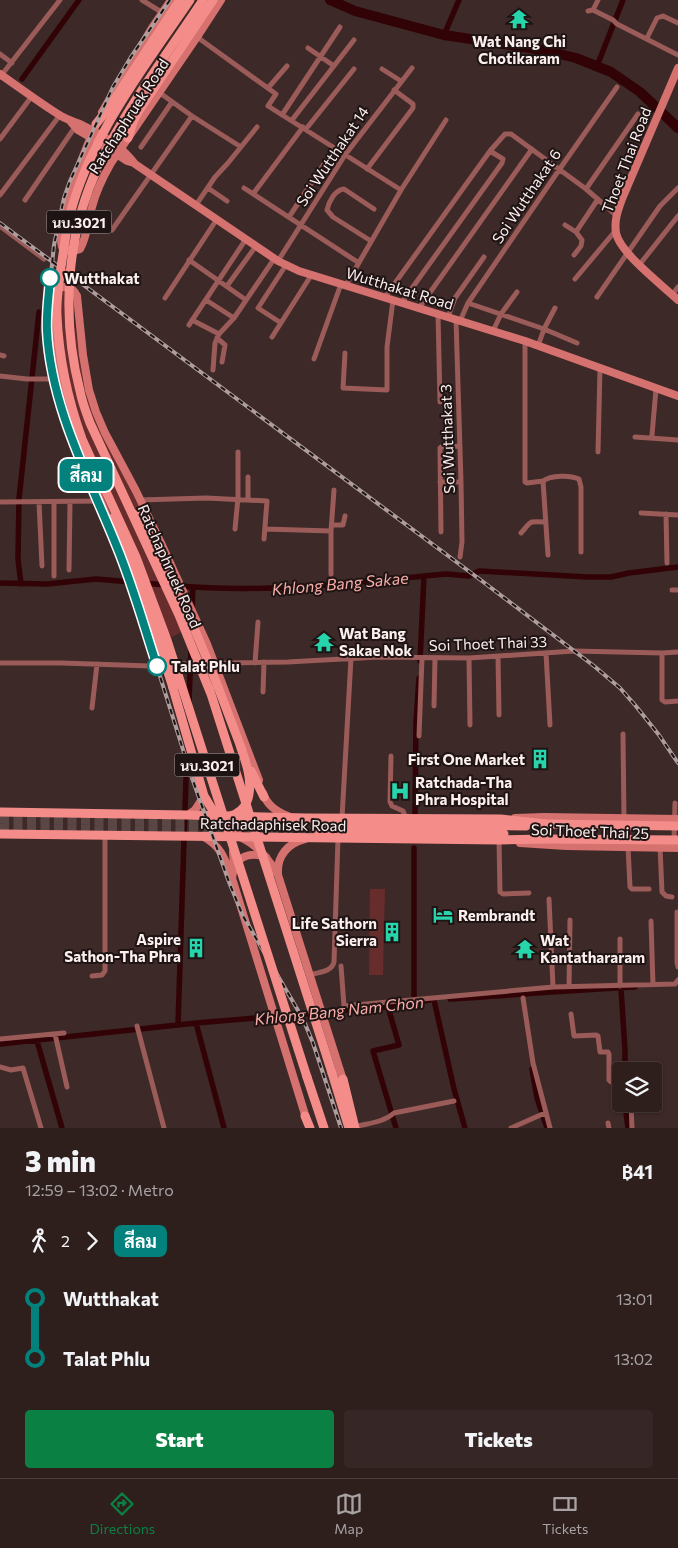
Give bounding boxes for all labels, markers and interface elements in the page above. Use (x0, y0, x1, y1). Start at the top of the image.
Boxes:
temple icon: Wat Nang Chi Chotikaram (508, 8, 530, 30)
place label: Wat Nang Chi Chotikaram (472, 32, 566, 67)
street label: Ratchaphruek Road (84, 55, 172, 177)
street label: Soi Wutthakat 14 (292, 103, 372, 209)
street label: Thoet Thai Road (598, 105, 654, 215)
street label: Soi Wutthakat 6 (488, 145, 564, 247)
road number: นบ.3021 (46, 210, 112, 233)
street label: Wutthakat Road (344, 263, 456, 313)
marker: Wutthakat (40, 268, 60, 288)
place label: Wutthakat (64, 269, 140, 287)
street label: Soi Wutthakat 3 (436, 384, 458, 494)
line badge: สีลม (51, 459, 121, 491)
text: สีลม (70, 464, 102, 486)
street label: Ratchaphruek Road (135, 501, 205, 631)
water label: Khlong Bang Sakae (271, 568, 410, 598)
place label: Wat Bang Sakae Nok (339, 624, 412, 659)
temple icon: Wat Bang Sakae Nok (313, 631, 335, 653)
street label: Soi Thoet Thai 33 (429, 632, 547, 654)
marker: Talat Phlu (147, 656, 167, 676)
place label: Talat Phlu (171, 657, 240, 675)
building icon: First One Market (529, 748, 551, 770)
place label: First One Market (408, 750, 525, 768)
road number: นบ.3021 (174, 754, 240, 776)
place label: Ratchada-Tha Phra Hospital (415, 773, 512, 808)
hospital icon: Ratchada-Tha Phra Hospital (389, 780, 411, 802)
street label: Ratchadaphisek Road (200, 814, 346, 834)
street label: Soi Thoet Thai 25 (531, 820, 649, 842)
hotel icon: Rembrandt (432, 904, 454, 926)
place label: Rembrandt (458, 906, 535, 924)
place label: Life Sathorn Sierra (292, 914, 377, 949)
building icon: Life Sathorn Sierra (381, 921, 403, 943)
place label: Aspire Sathon-Tha Phra (64, 930, 181, 965)
place label: Wat Kantathararam (540, 931, 645, 966)
building icon: Aspire Sathon-Tha Phra (185, 937, 207, 959)
temple icon: Wat Kantathararam (514, 938, 536, 960)
water label: Khlong Bang Nam Chon (253, 992, 425, 1028)
map controls (612, 1062, 662, 1112)
button: layers (612, 1062, 662, 1112)
text: 3 min (25, 1144, 96, 1178)
text: ฿41 (622, 1160, 653, 1183)
text: 12:59 – 13:02 · Metro (25, 1180, 174, 1199)
icon: walk (25, 1227, 53, 1255)
icon: forward (78, 1227, 106, 1255)
text: สีลม (124, 1230, 157, 1252)
text: 2 (61, 1231, 70, 1250)
text: Wutthakat (63, 1287, 159, 1310)
text: 13:01 (616, 1289, 653, 1308)
text: Talat Phlu (63, 1347, 150, 1370)
text: 13:02 (614, 1349, 653, 1368)
button: Start (25, 1410, 334, 1468)
button: Tickets (344, 1410, 653, 1468)
tab: Directions (90, 1490, 155, 1537)
tab: Map (334, 1490, 363, 1537)
tab: Tickets (542, 1490, 588, 1537)

